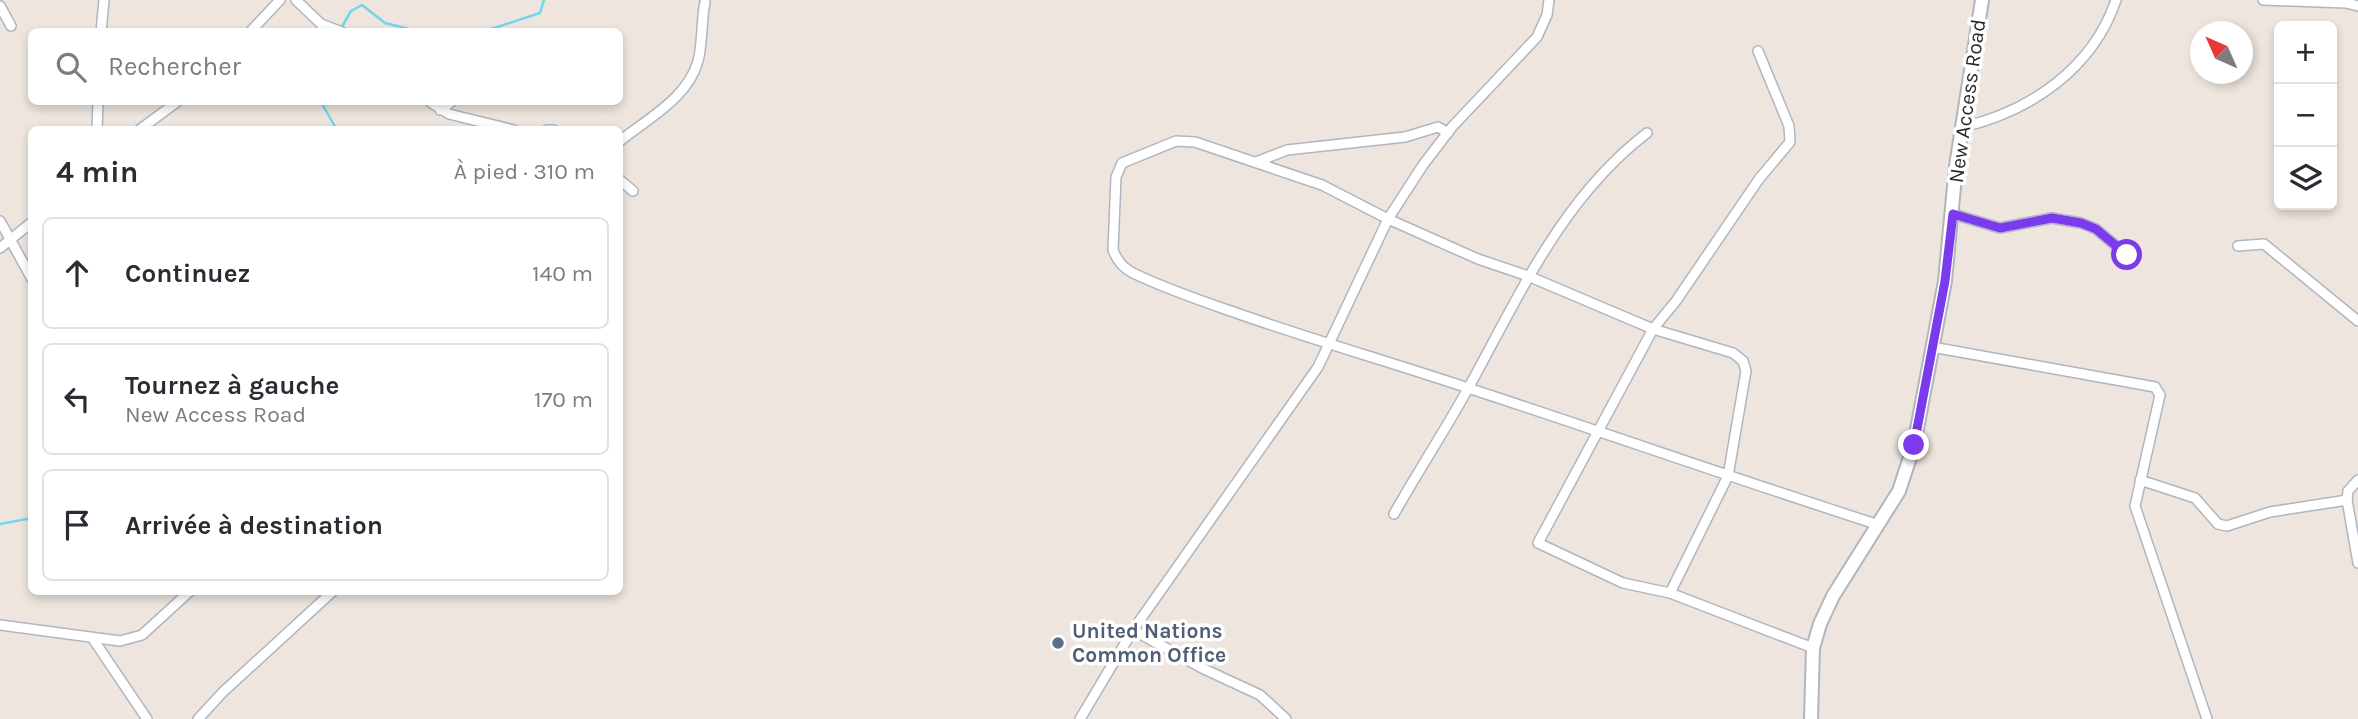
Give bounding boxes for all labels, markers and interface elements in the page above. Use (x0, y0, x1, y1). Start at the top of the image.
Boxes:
street label: New Access Road (1944, 17, 1990, 185)
north arrow (2190, 21, 2253, 84)
map controls (2274, 21, 2337, 210)
button: + (2274, 21, 2337, 84)
search box (28, 28, 623, 105)
icon: search (52, 48, 90, 86)
text: Rechercher (108, 51, 241, 82)
button: − (2274, 84, 2337, 147)
button: layers (2274, 147, 2337, 210)
text: 4 min (56, 154, 138, 190)
text: À pied · 310 m (454, 158, 595, 185)
route start (2111, 239, 2142, 270)
icon: ahead (58, 254, 96, 292)
text: Continuez (125, 258, 250, 289)
text: 140 m (532, 260, 593, 287)
text: Tournez à gauche (125, 370, 339, 401)
icon: left (58, 380, 96, 418)
text: 170 m (534, 386, 593, 413)
text: New Access Road (125, 401, 306, 428)
route end (1898, 429, 1929, 460)
icon: arrive (58, 506, 96, 544)
text: Arrivée à destination (125, 510, 383, 541)
place label: United Nations Common Office (1072, 619, 1226, 667)
marker: United Nations Common Office (1050, 635, 1066, 651)

